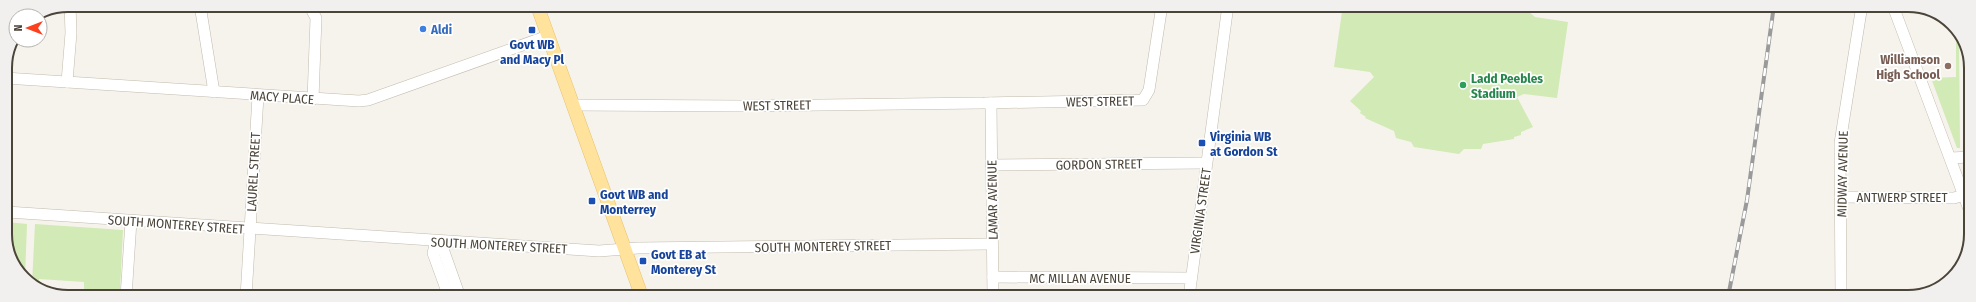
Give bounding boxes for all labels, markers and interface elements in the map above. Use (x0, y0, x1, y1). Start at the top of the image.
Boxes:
north arrow (8, 8, 48, 48)
place label: Aldi (430, 22, 452, 37)
marker: Aldi (418, 24, 428, 34)
text: N (12, 25, 25, 31)
marker: Govt WB and Macy Pl (527, 25, 537, 35)
place label: Govt WB and Macy Pl (500, 37, 564, 67)
place label: Williamson High School (1876, 52, 1940, 82)
marker: Williamson High School (1943, 61, 1953, 71)
place label: Ladd Peebles Stadium (1471, 71, 1543, 101)
marker: Ladd Peebles Stadium (1458, 80, 1468, 90)
street label: MACY PLACE (250, 88, 314, 107)
street label: WEST STREET (1066, 93, 1134, 110)
street label: WEST STREET (743, 97, 811, 114)
place label: Virginia WB at Gordon St (1209, 129, 1278, 159)
street label: MIDWAY AVENUE (1834, 131, 1851, 217)
street label: LAUREL STREET (244, 132, 263, 212)
marker: Virginia WB at Gordon St (1197, 138, 1207, 148)
street label: GORDON STREET (1055, 156, 1143, 173)
street label: LAMAR AVENUE (984, 160, 1001, 240)
street label: VIRGINIA STREET (1187, 167, 1214, 255)
place label: Govt WB and Monterrey (600, 187, 668, 217)
street label: ANTWERP STREET (1856, 190, 1948, 205)
marker: Govt WB and Monterrey (587, 196, 597, 206)
street label: SOUTH MONTEREY STREET (107, 212, 245, 237)
street label: SOUTH MONTEREY STREET (430, 234, 568, 257)
street label: SOUTH MONTEREY STREET (755, 238, 891, 255)
place label: Govt EB at Monterey St (651, 247, 717, 277)
marker: Govt EB at Monterey St (638, 256, 648, 266)
street label: MC MILLAN AVENUE (1029, 271, 1131, 286)

